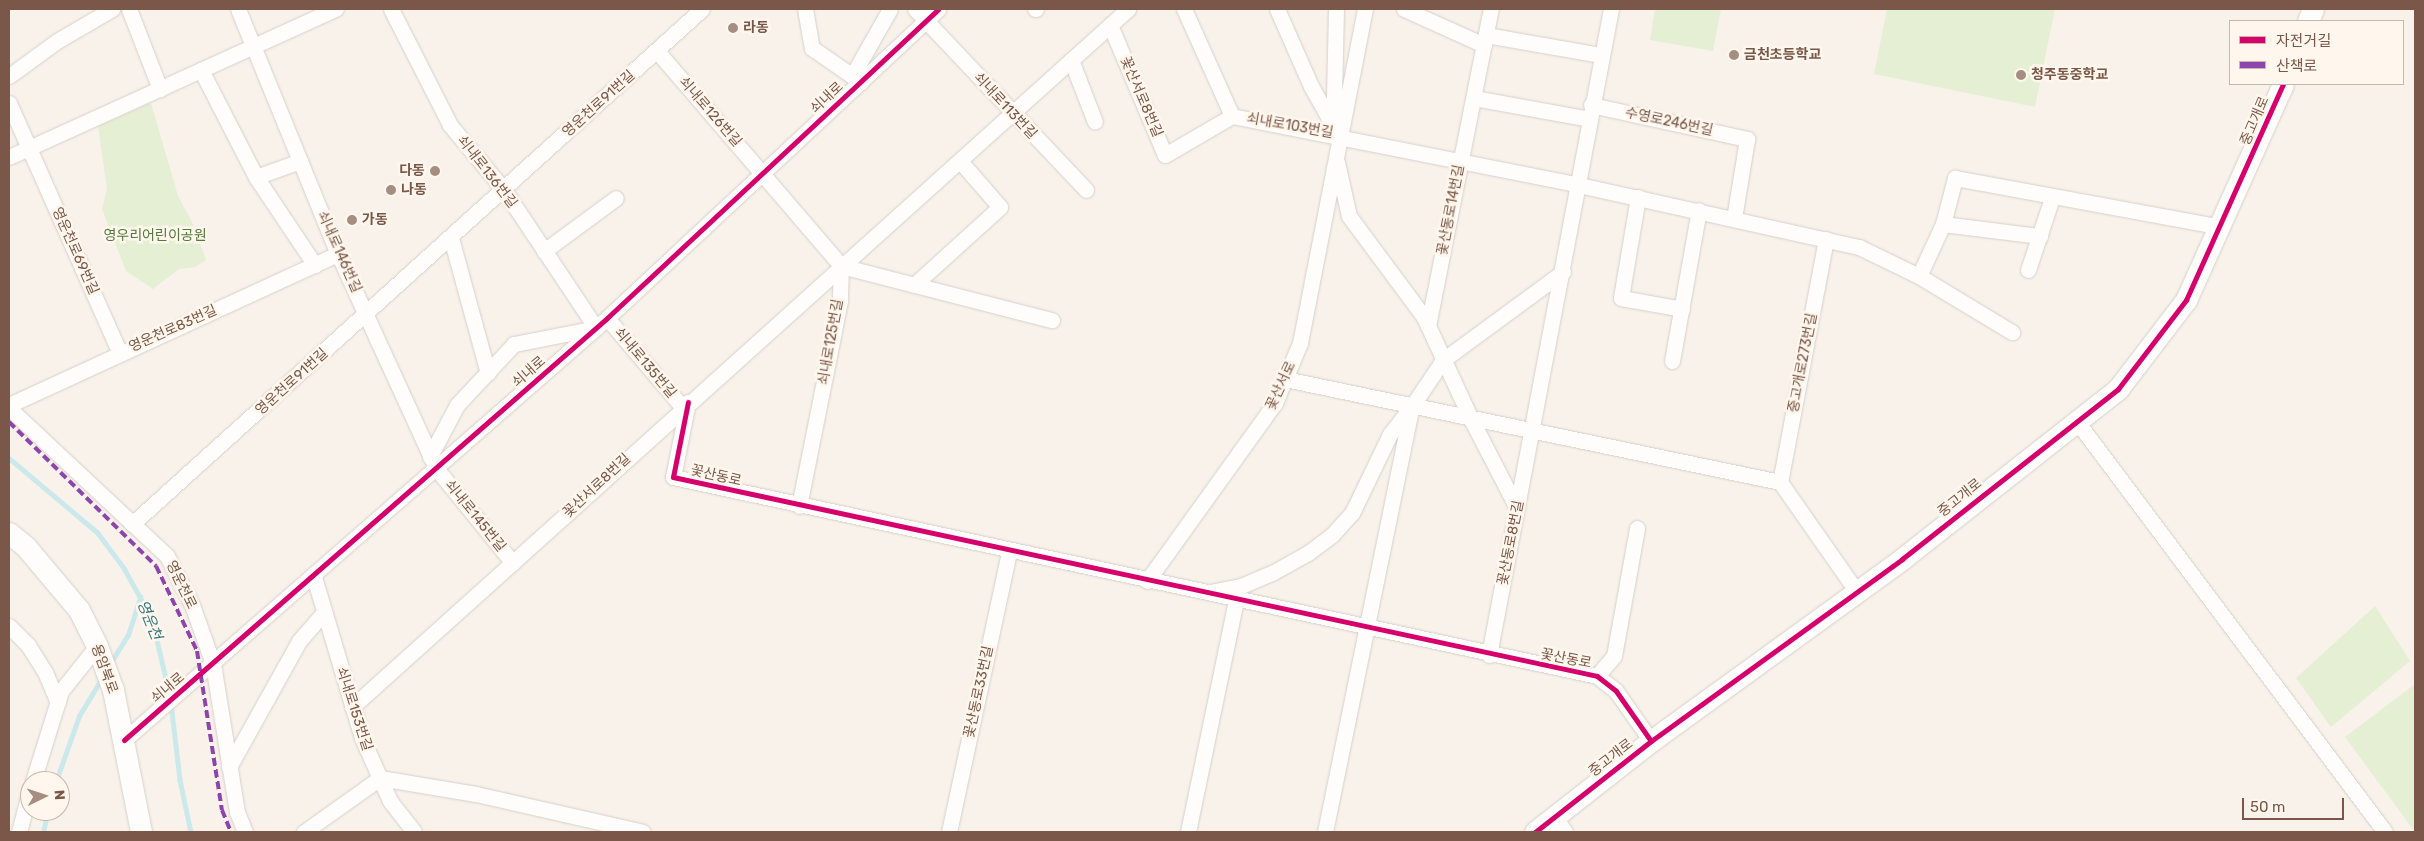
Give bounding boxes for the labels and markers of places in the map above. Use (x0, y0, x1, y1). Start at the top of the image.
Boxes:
place label: 라동 (743, 20, 769, 36)
marker: 라동 (727, 22, 739, 34)
place label: 금천초등학교 (1744, 47, 1821, 63)
marker: 금천초등학교 (1728, 49, 1740, 61)
place label: 청주동중학교 (2031, 67, 2108, 83)
marker: 청주동중학교 (2015, 69, 2027, 81)
place label: 다동 (399, 163, 425, 179)
marker: 다동 (429, 165, 441, 177)
place label: 나동 (401, 182, 427, 198)
marker: 나동 (385, 184, 397, 196)
place label: 가동 (362, 212, 388, 228)
marker: 가동 (346, 214, 358, 226)

